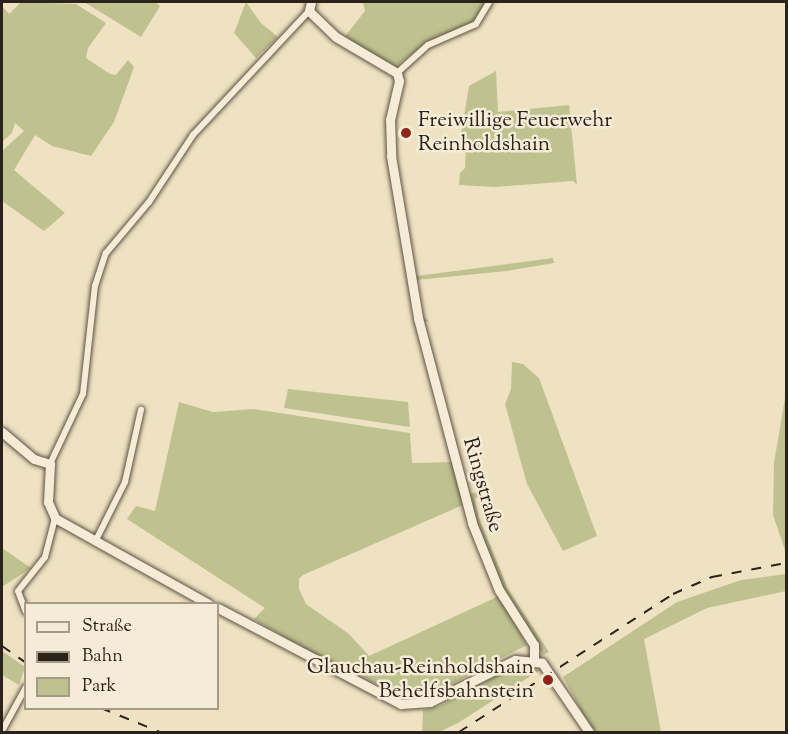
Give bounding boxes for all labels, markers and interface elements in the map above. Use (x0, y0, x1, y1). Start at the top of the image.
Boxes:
place label: Freiwillige Feuerwehr Reinholdshain (418, 108, 612, 158)
marker: Freiwillige Feuerwehr Reinholdshain (399, 126, 413, 140)
street label: Ringstraße (456, 435, 508, 535)
legend (24, 602, 219, 710)
text: Straße (82, 614, 132, 640)
text: Bahn (82, 644, 123, 670)
place label: Glauchau-Reinholdshain Behelfsbahnstein (307, 655, 534, 705)
marker: Glauchau-Reinholdshain Behelfsbahnstein (539, 671, 557, 689)
text: Park (82, 674, 116, 700)

